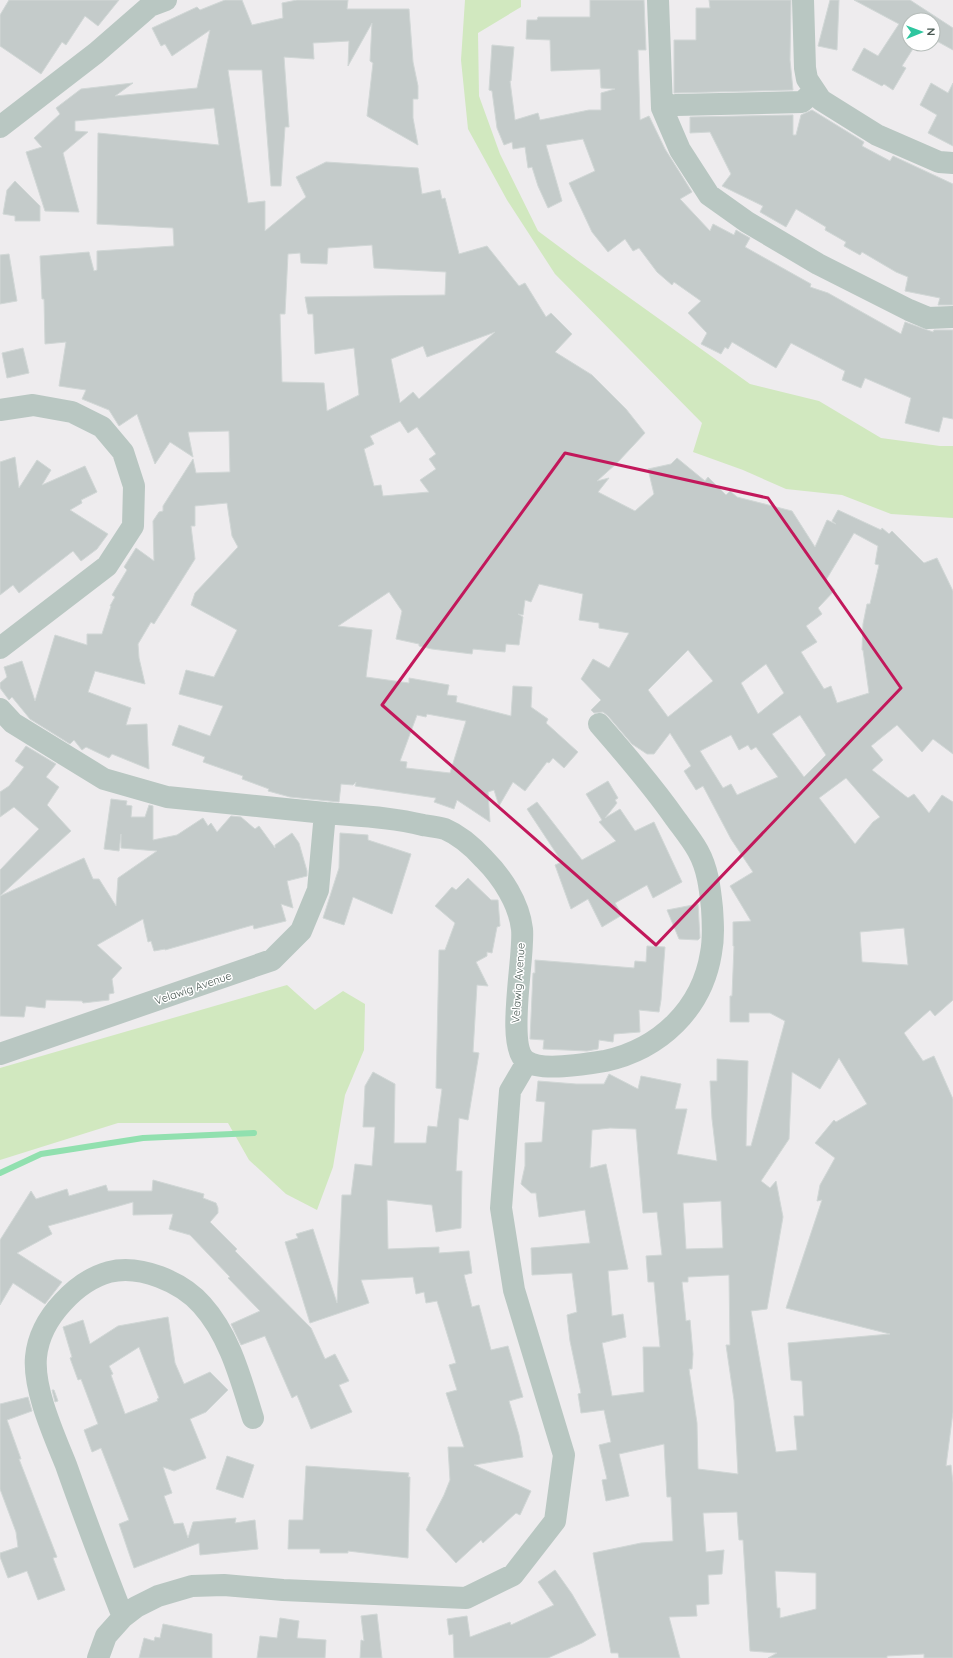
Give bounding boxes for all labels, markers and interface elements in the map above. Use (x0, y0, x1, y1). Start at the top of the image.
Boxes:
north arrow (901, 12, 941, 52)
text: N (924, 28, 938, 36)
street label: Velawig Avenue (508, 942, 528, 1024)
street label: Velawig Avenue (153, 968, 233, 1008)

